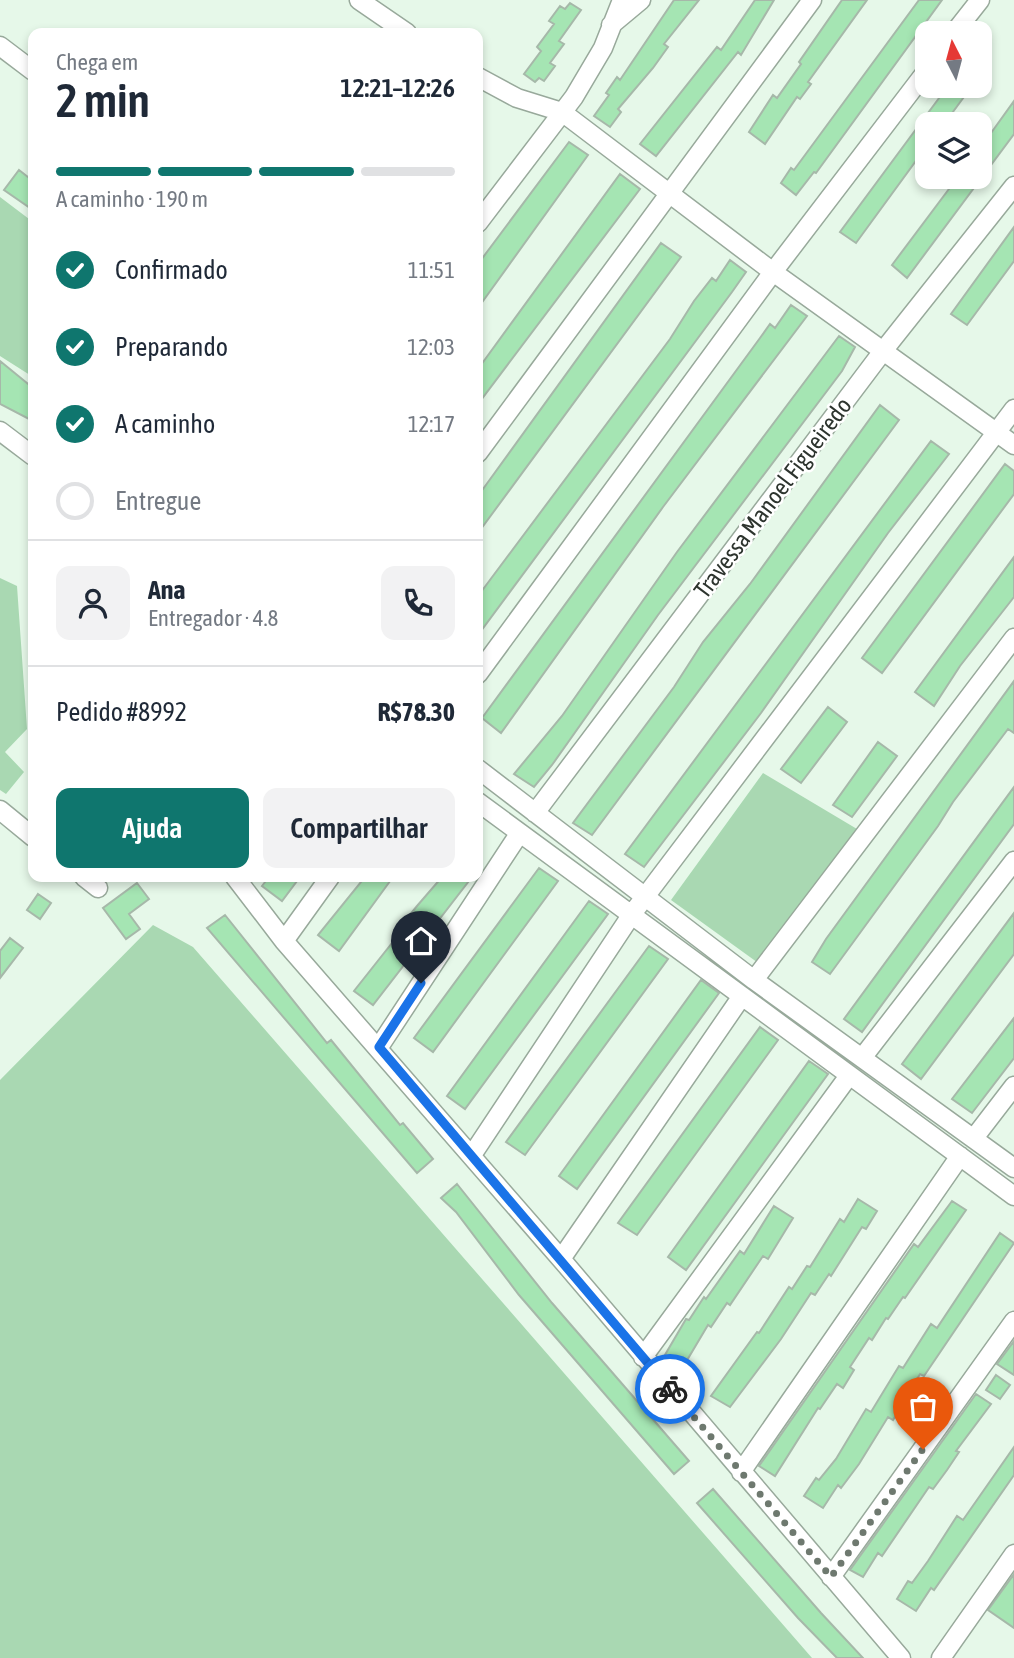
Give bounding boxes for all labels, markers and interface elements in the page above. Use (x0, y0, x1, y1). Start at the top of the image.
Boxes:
north arrow (915, 21, 992, 98)
map controls (915, 21, 992, 189)
text: Chega em (56, 49, 138, 75)
text: 12:21–12:26 (340, 73, 455, 103)
text: 2 min (56, 74, 150, 127)
button: layers (915, 112, 992, 189)
text: A caminho · 190 m (56, 186, 208, 212)
icon: check (56, 251, 94, 289)
text: Confirmado (115, 255, 228, 285)
text: 11:51 (408, 257, 455, 283)
icon: check (56, 328, 94, 366)
text: Preparando (115, 332, 228, 362)
text: 12:03 (407, 334, 455, 360)
street label: Travessa Manoel Figueiredo (689, 392, 857, 603)
icon: check (56, 405, 94, 443)
text: A caminho (115, 409, 215, 439)
text: 12:17 (408, 411, 455, 437)
text: Entregue (115, 486, 201, 516)
button: person (56, 566, 130, 640)
button: phone (381, 566, 455, 640)
text: Ana (148, 575, 185, 605)
text: Entregador · 4.8 (148, 605, 278, 631)
text: Pedido #8992 (56, 697, 187, 727)
text: R$78.30 (378, 697, 455, 727)
button: Ajuda (56, 788, 249, 868)
button: Compartilhar (263, 788, 455, 868)
pin (391, 911, 451, 983)
icon: home (402, 922, 440, 960)
courier (635, 1354, 705, 1424)
icon: bike (651, 1370, 689, 1408)
pin (893, 1377, 953, 1449)
icon: bag (904, 1388, 942, 1426)

